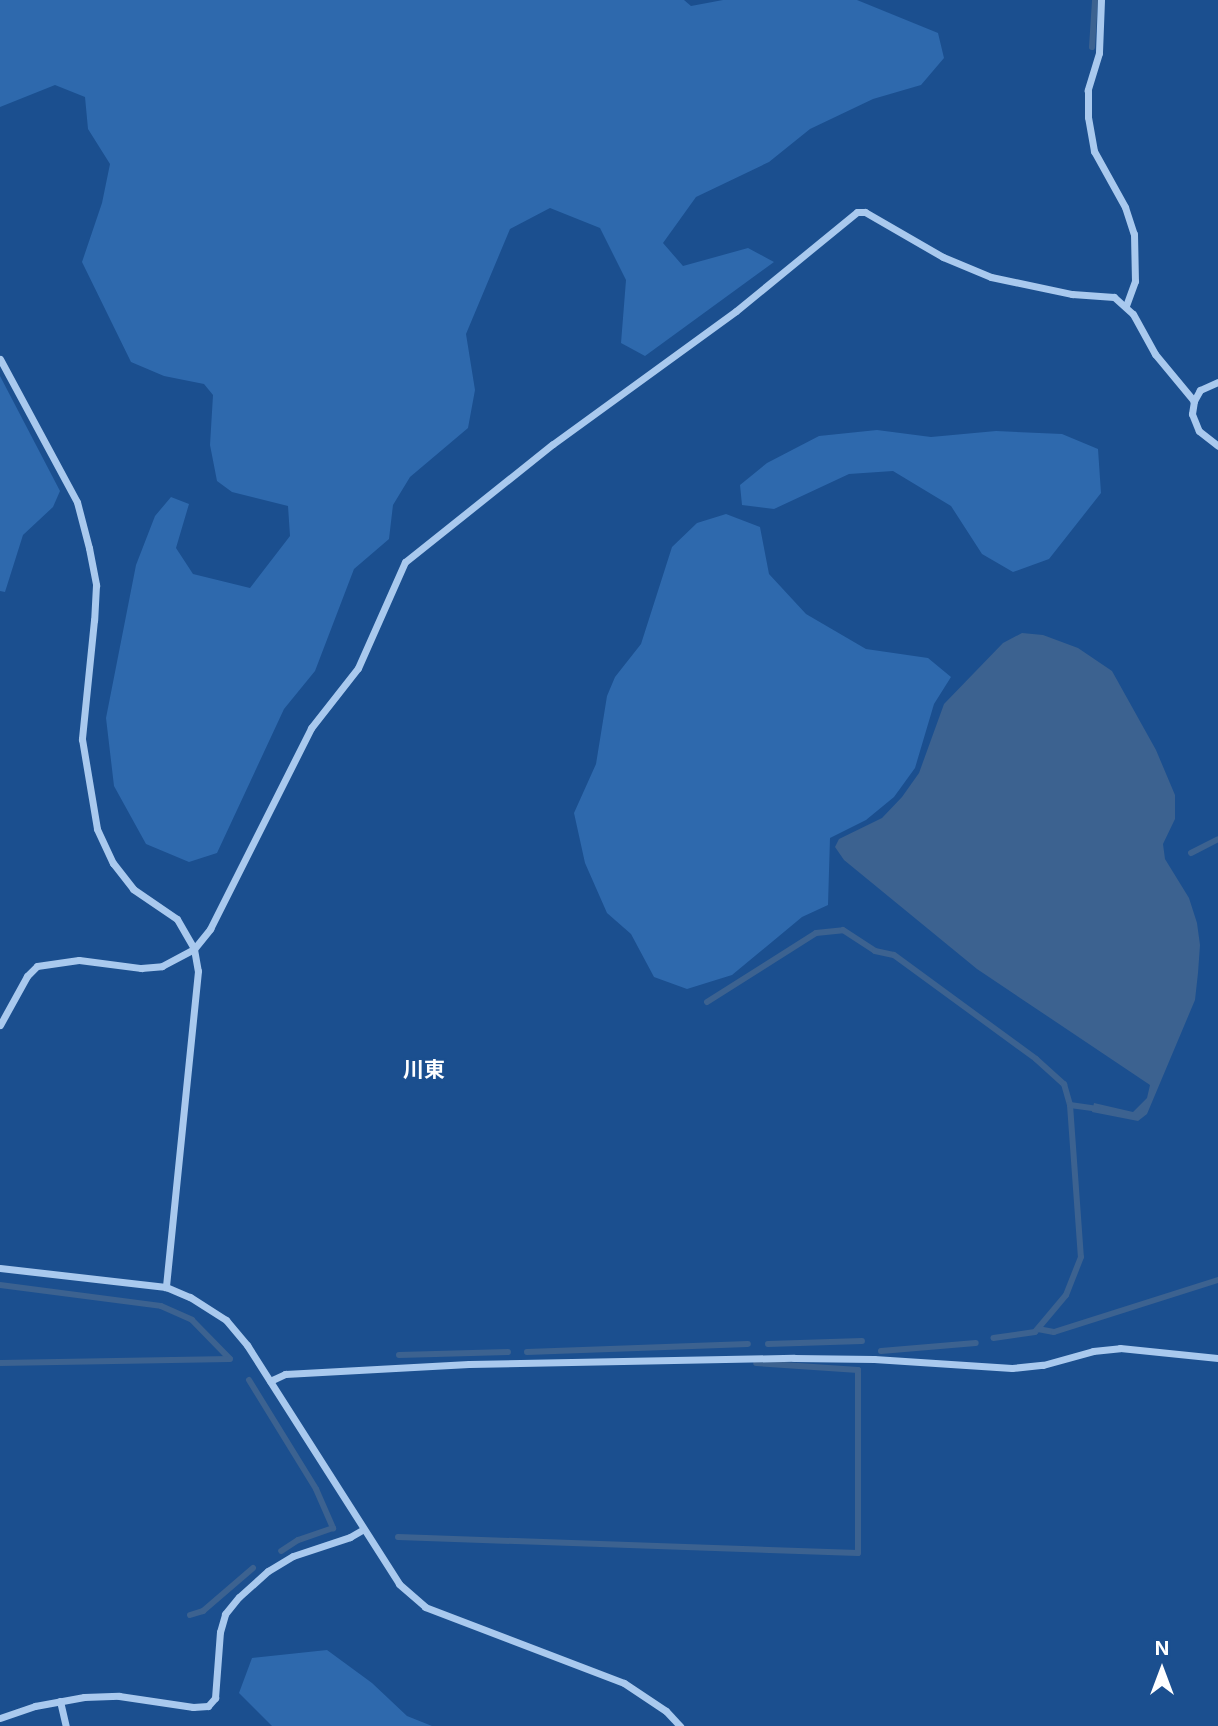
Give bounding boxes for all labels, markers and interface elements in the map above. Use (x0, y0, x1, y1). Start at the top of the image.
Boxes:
district label: 川東 (403, 1057, 445, 1083)
north arrow (1127, 1635, 1197, 1705)
text: N (1155, 1637, 1169, 1660)

